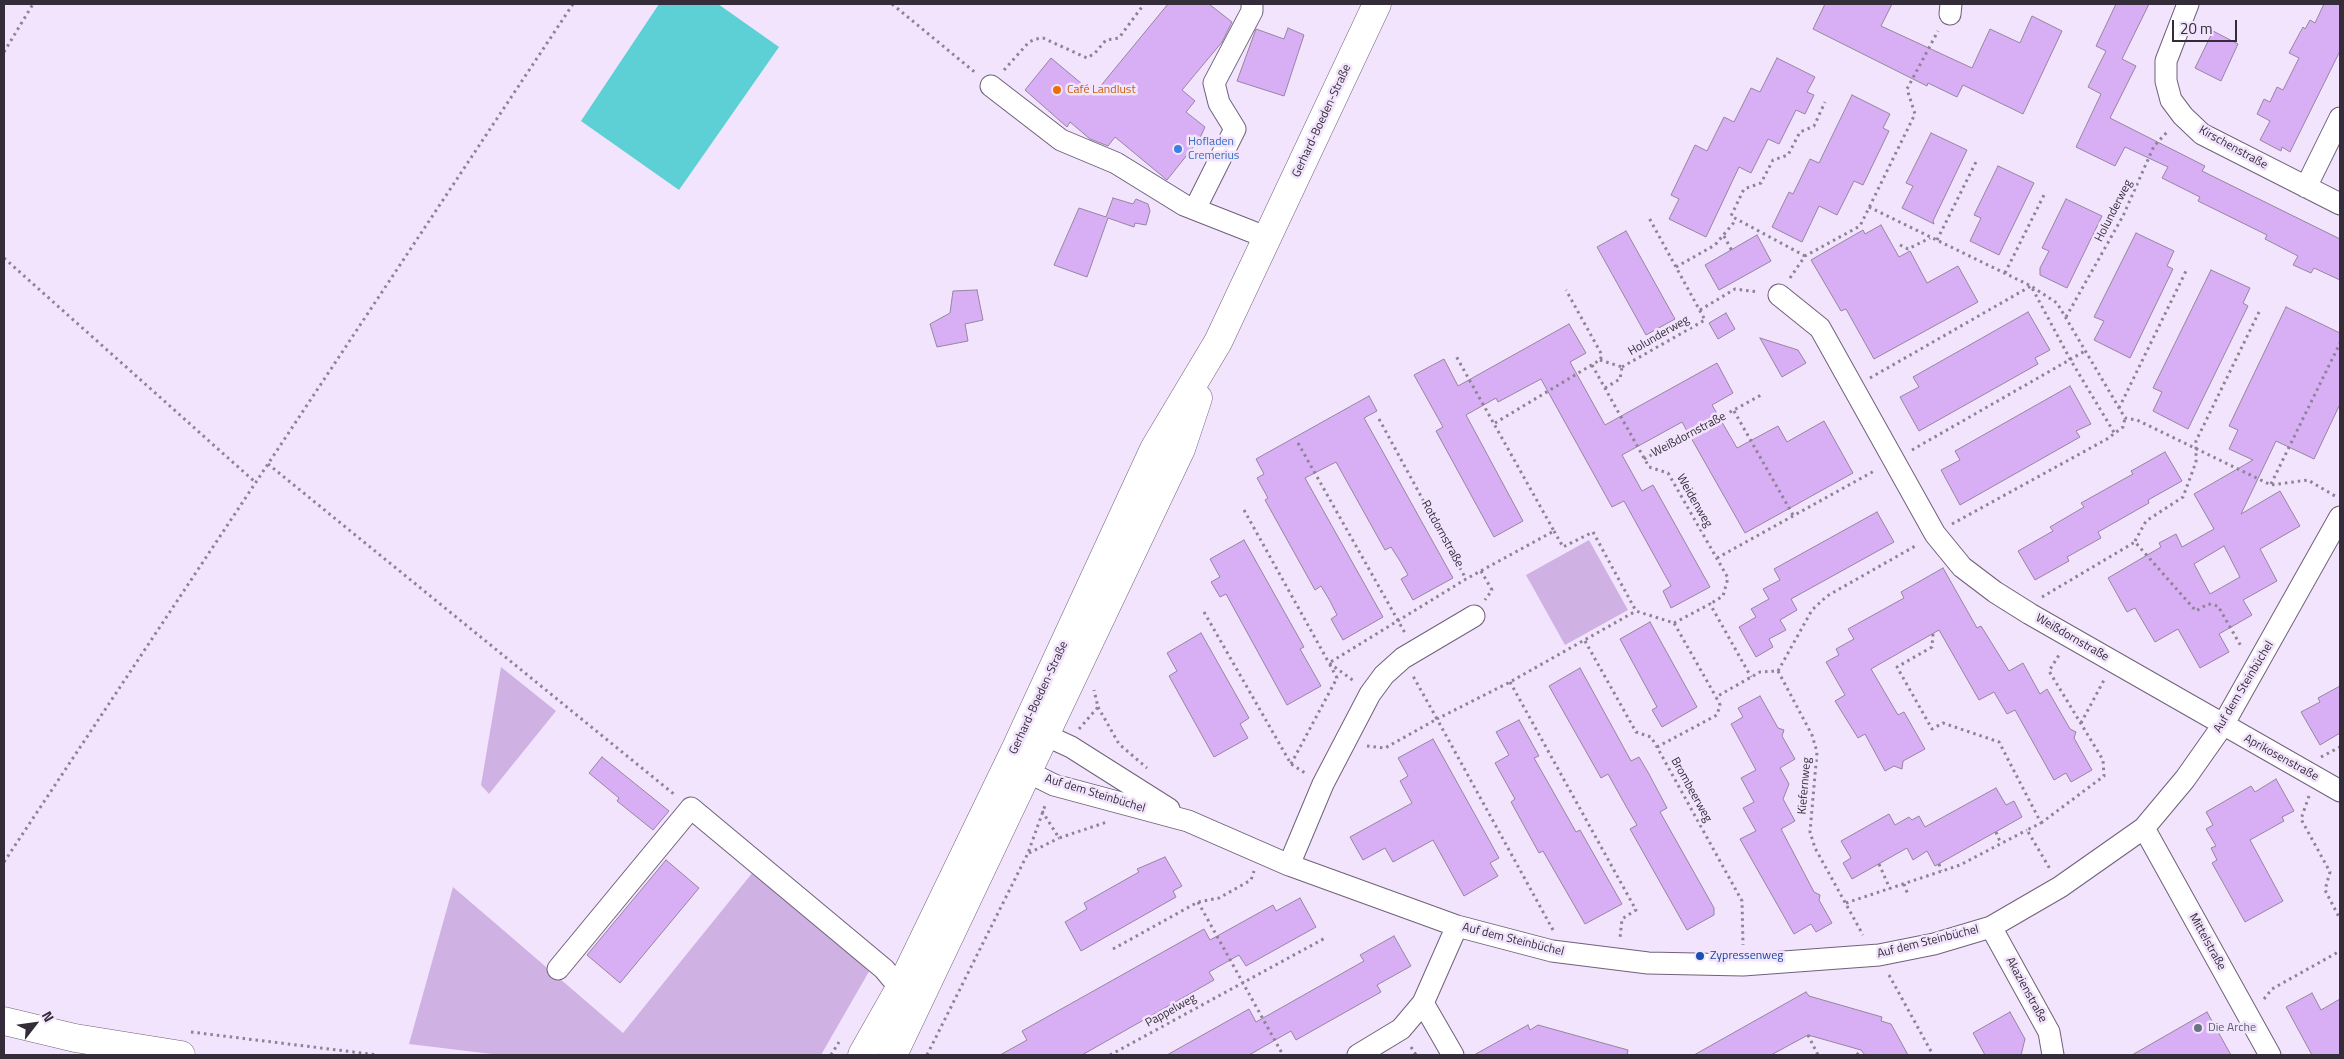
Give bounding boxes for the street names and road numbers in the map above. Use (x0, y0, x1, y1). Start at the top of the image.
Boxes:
street label: Gerhard-Boeden-Straße (1289, 62, 1355, 180)
street label: Kirschenstraße (2196, 123, 2270, 173)
street label: Holunderweg (2092, 178, 2136, 244)
street label: Holunderweg (1626, 313, 1692, 359)
street label: Weißdornstraße (1649, 409, 1729, 461)
street label: Weidenweg (1673, 472, 1715, 530)
street label: Rotdornstraße (1418, 498, 1466, 570)
street label: Weißdornstraße (2033, 611, 2111, 665)
street label: Gerhard-Boeden-Straße (1006, 639, 1072, 757)
street label: Auf dem Steinbüchel (2211, 639, 2277, 735)
street label: Aprikosenstraße (2241, 732, 2321, 784)
street label: Brombeerweg (1667, 755, 1715, 825)
street label: Kiefernweg (1795, 757, 1815, 815)
street label: Auf dem Steinbüchel (1043, 772, 1147, 816)
street label: Mittelstraße (2185, 911, 2229, 973)
street label: Auf dem Steinbüchel (1461, 920, 1565, 960)
street label: Auf dem Steinbüchel (1876, 922, 1980, 962)
street label: Akazienstraße (2002, 955, 2050, 1025)
street label: Pappelweg (1143, 991, 1199, 1031)

